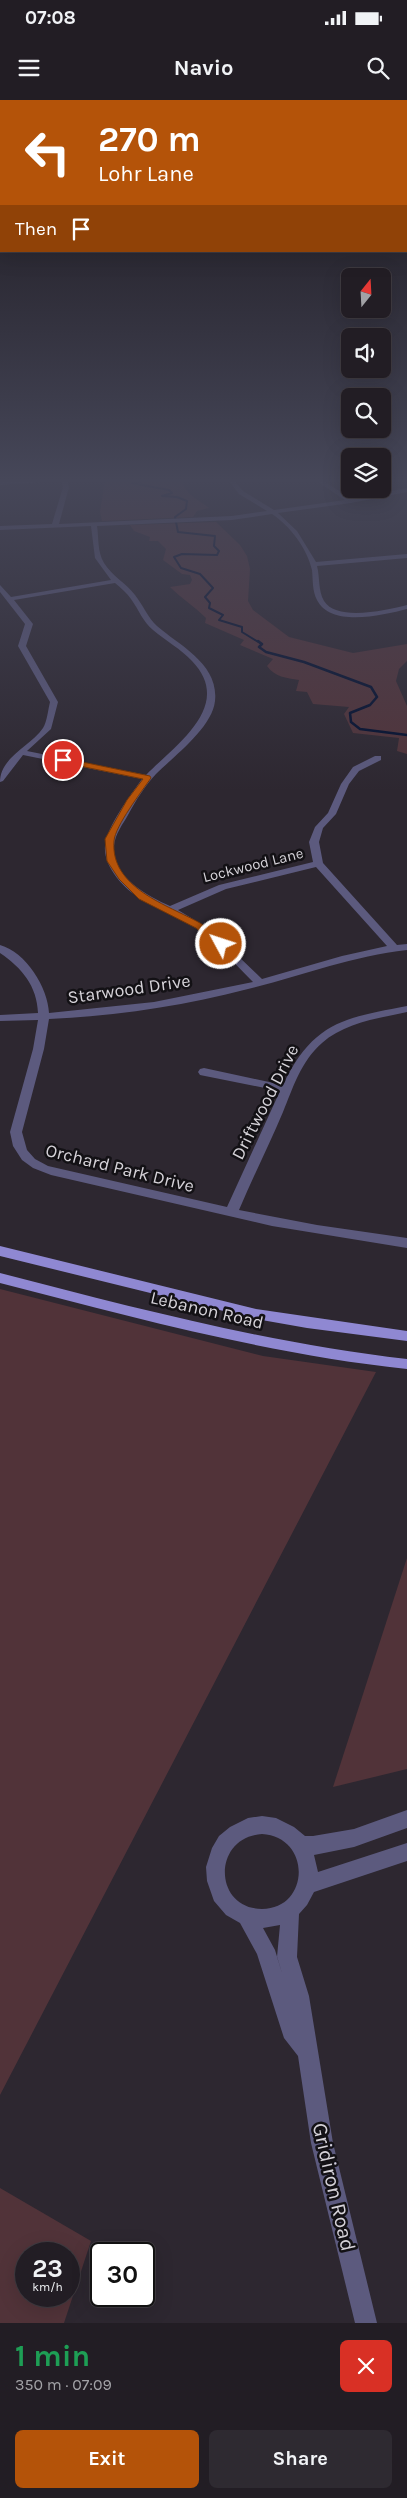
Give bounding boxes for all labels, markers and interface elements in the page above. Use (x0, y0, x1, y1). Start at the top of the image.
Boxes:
text: 07:08 (25, 7, 76, 29)
icon: menu (15, 54, 43, 82)
icon: search (364, 54, 392, 82)
text: Navio (174, 55, 233, 81)
text: 270 m (98, 119, 201, 160)
icon: left (15, 120, 80, 185)
text: Lohr Lane (98, 161, 194, 187)
icon: arrive (67, 215, 95, 243)
text: Then (15, 218, 57, 240)
north arrow (341, 268, 391, 318)
map controls (341, 268, 391, 498)
button: sound (341, 328, 391, 378)
button: search (341, 388, 391, 438)
button: layers (341, 448, 391, 498)
pin (42, 739, 84, 781)
icon: arrive (49, 746, 77, 774)
street label: Lockwood Lane (201, 844, 305, 886)
position arrow (194, 917, 246, 969)
street label: Starwood Drive (66, 969, 192, 1009)
street label: Driftwood Drive (227, 1041, 303, 1163)
street label: Orchard Park Drive (43, 1139, 197, 1197)
street label: Lebanon Road (148, 1286, 266, 1334)
street label: Gridiron Road (308, 2120, 360, 2254)
speed limit sign: 30 (90, 2242, 155, 2307)
text: 23 (32, 2254, 63, 2283)
text: km/h (32, 2280, 63, 2294)
text: 1 min (15, 2338, 90, 2374)
button: close (340, 2340, 392, 2392)
text: 350 m · 07:09 (15, 2375, 112, 2394)
button: Exit (15, 2430, 199, 2488)
button: Share (209, 2430, 392, 2488)

